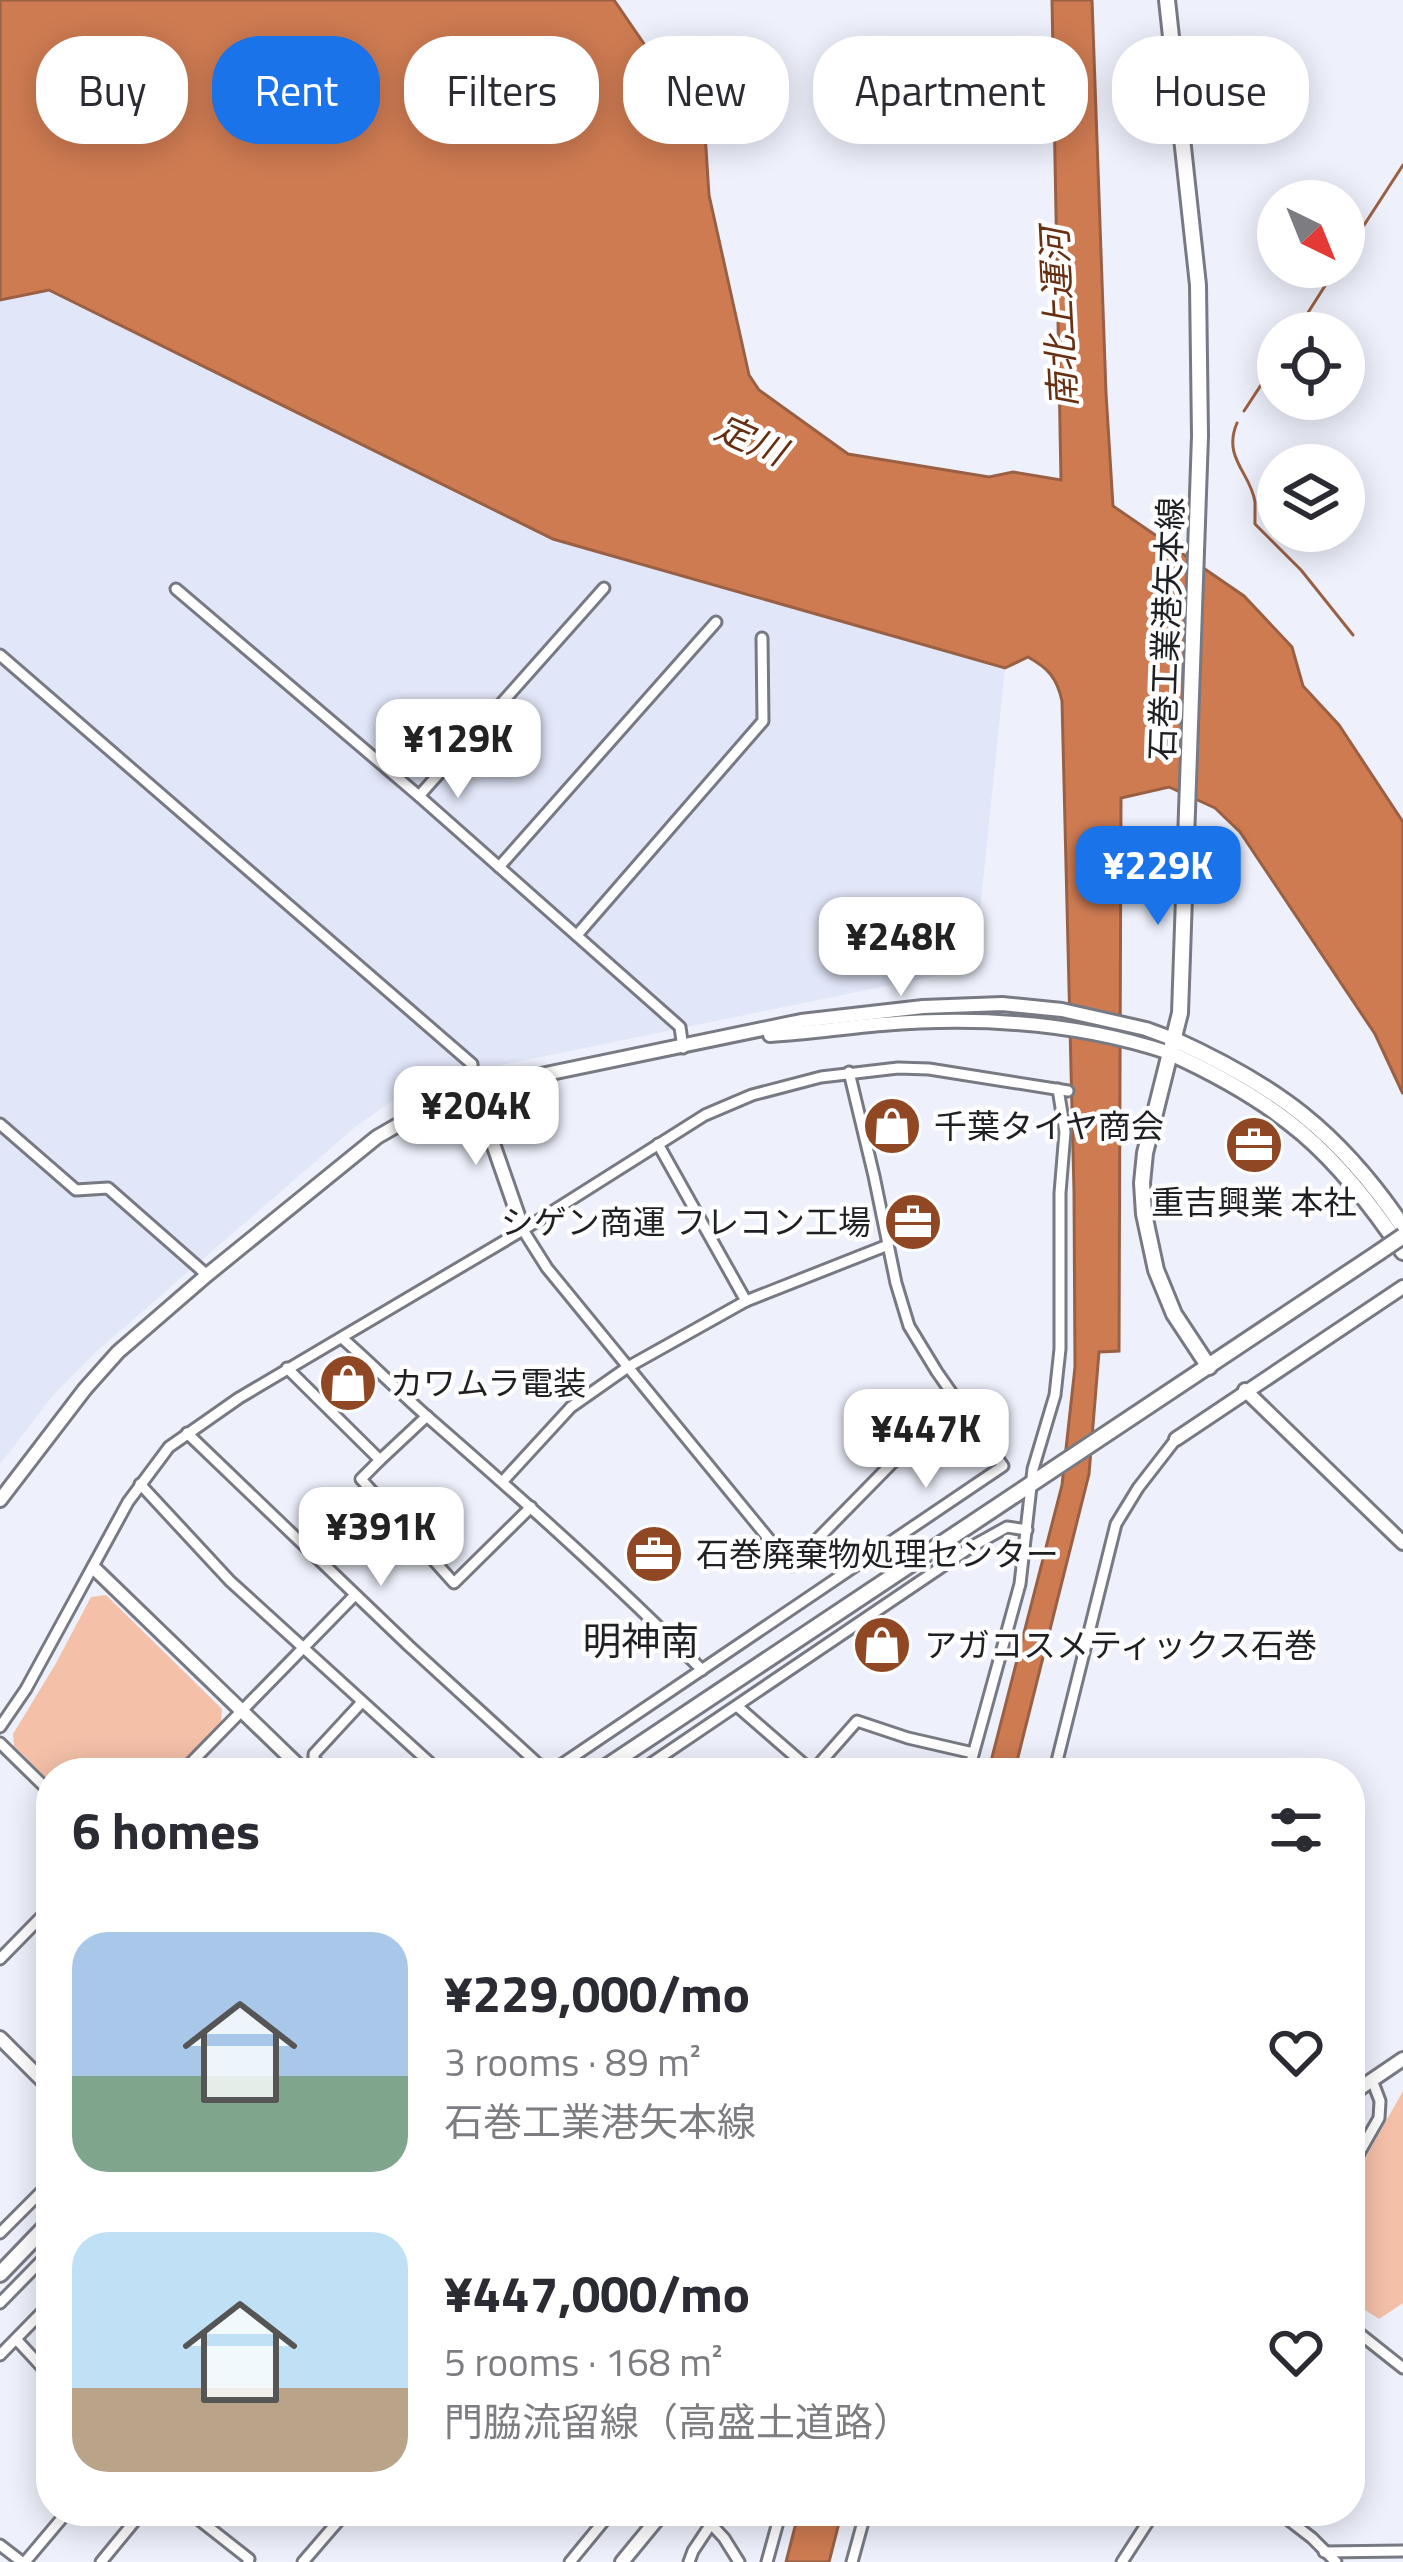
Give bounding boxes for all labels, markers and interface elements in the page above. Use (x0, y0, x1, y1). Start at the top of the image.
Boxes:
chip: Buy (36, 36, 188, 144)
chip: Rent (212, 36, 380, 144)
chip: Filters (404, 36, 599, 144)
chip: New (623, 36, 789, 144)
chip: Apartment (813, 36, 1088, 144)
chip: House (1112, 36, 1309, 144)
north arrow (1257, 180, 1365, 288)
map controls (1257, 180, 1365, 552)
water label: 南北上運河 (1026, 221, 1090, 409)
button: locate (1257, 312, 1365, 420)
water label: 定川 (707, 399, 799, 480)
button: layers (1257, 444, 1365, 552)
street label: 石巻工業港矢本線 (1136, 496, 1196, 762)
pin: ¥129K (374, 699, 542, 801)
text: ¥129K (403, 708, 513, 767)
pin: ¥229K (1074, 826, 1242, 928)
text: ¥229K (1103, 835, 1213, 894)
pin: ¥248K (817, 897, 985, 999)
text: ¥248K (846, 906, 956, 965)
pin: ¥204K (392, 1066, 560, 1168)
text: ¥204K (421, 1075, 531, 1134)
shop icon: 千葉タイヤ商会 (861, 1095, 923, 1157)
place label: 千葉タイヤ商会 (934, 1101, 1164, 1151)
office icon: 重吉興業 本社 (1223, 1114, 1285, 1176)
place label: 重吉興業 本社 (1151, 1177, 1357, 1227)
office icon: シゲン商運 フレコン工場 (882, 1191, 944, 1253)
place label: シゲン商運 フレコン工場 (501, 1197, 871, 1247)
shop icon: カワムラ電装 (317, 1352, 379, 1414)
place label: カワムラ電装 (390, 1358, 586, 1408)
pin: ¥447K (842, 1389, 1010, 1491)
text: ¥447K (871, 1398, 981, 1457)
pin: ¥391K (297, 1487, 465, 1589)
text: ¥391K (326, 1496, 436, 1555)
office icon: 石巻廃棄物処理センター (623, 1523, 685, 1585)
place label: 石巻廃棄物処理センター (696, 1529, 1059, 1579)
district label: 明神南 (582, 1611, 700, 1670)
shop icon: アガコスメティックス石巻 (851, 1614, 913, 1676)
place label: アガコスメティックス石巻 (924, 1620, 1317, 1670)
text: 6 homes (72, 1791, 260, 1869)
icon: filters (1263, 1797, 1329, 1863)
text: ¥229,000/mo (444, 1954, 750, 2032)
icon: home (168, 1980, 312, 2124)
icon: heart (1263, 2019, 1329, 2085)
text: 3 rooms · 89 m² (444, 2032, 701, 2091)
text: 石巻工業港矢本線 (444, 2092, 756, 2151)
text: ¥447,000/mo (444, 2254, 750, 2332)
icon: home (168, 2280, 312, 2424)
icon: heart (1263, 2319, 1329, 2385)
text: 5 rooms · 168 m² (444, 2332, 723, 2391)
text: 門脇流留線（高盛土道路） (444, 2392, 912, 2451)

